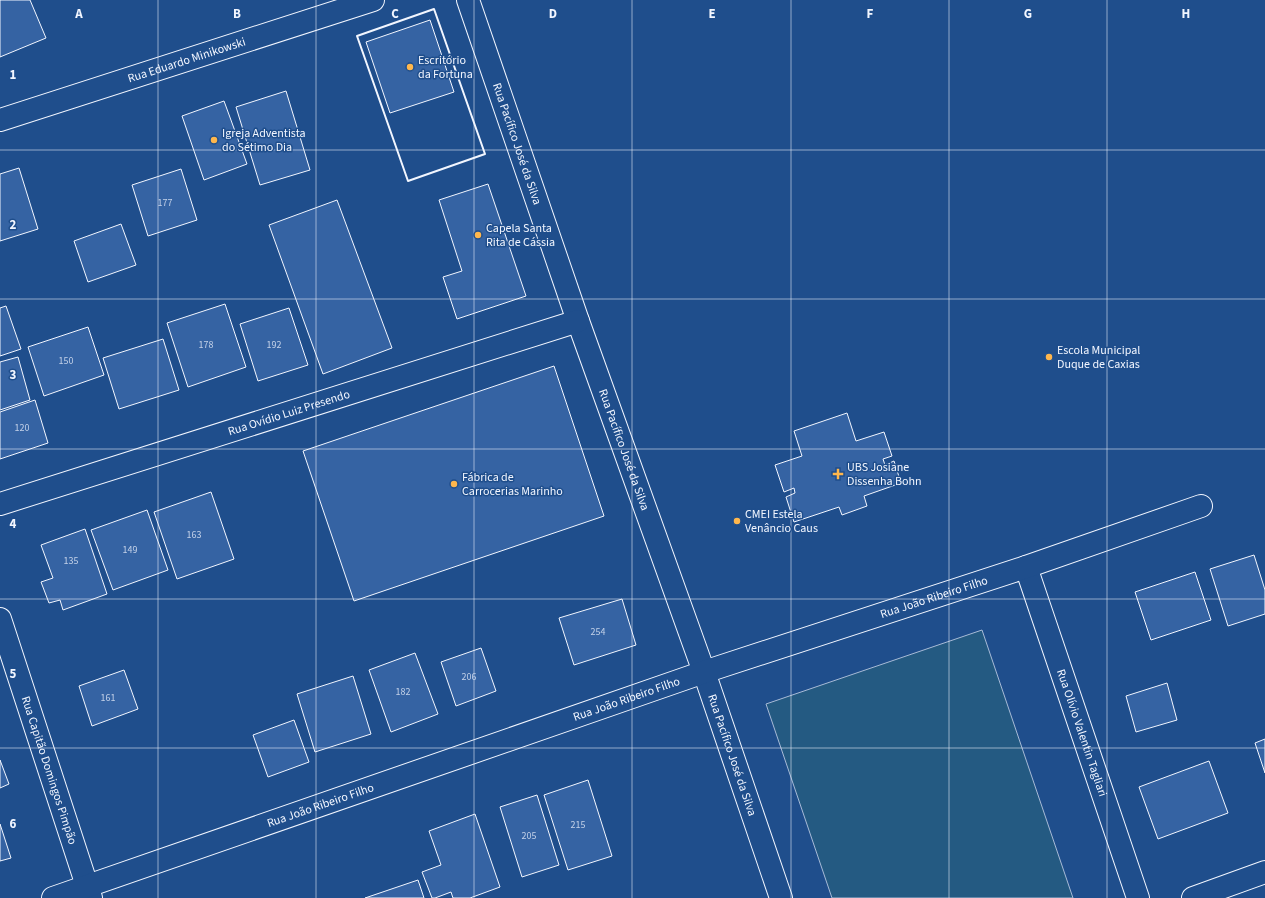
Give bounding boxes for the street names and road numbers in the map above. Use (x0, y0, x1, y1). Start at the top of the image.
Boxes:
street label: Rua Eduardo Minikowski (125, 33, 248, 87)
street label: Rua Pacífico José da Silva (489, 81, 546, 207)
street label: Rua Ovídio Luiz Presendo (226, 385, 352, 440)
street label: Rua Pacífico José da Silva (595, 387, 654, 513)
street label: Rua João Ribeiro Filho (878, 572, 990, 622)
street label: Rua Olívio Valentin Tagliari (1053, 667, 1112, 799)
street label: Rua João Ribeiro Filho (571, 673, 682, 725)
street label: Rua Pacífico José da Silva (704, 692, 761, 818)
street label: Rua Capitão Domingos Pimpão (17, 694, 81, 847)
street label: Rua João Ribeiro Filho (265, 779, 376, 832)

